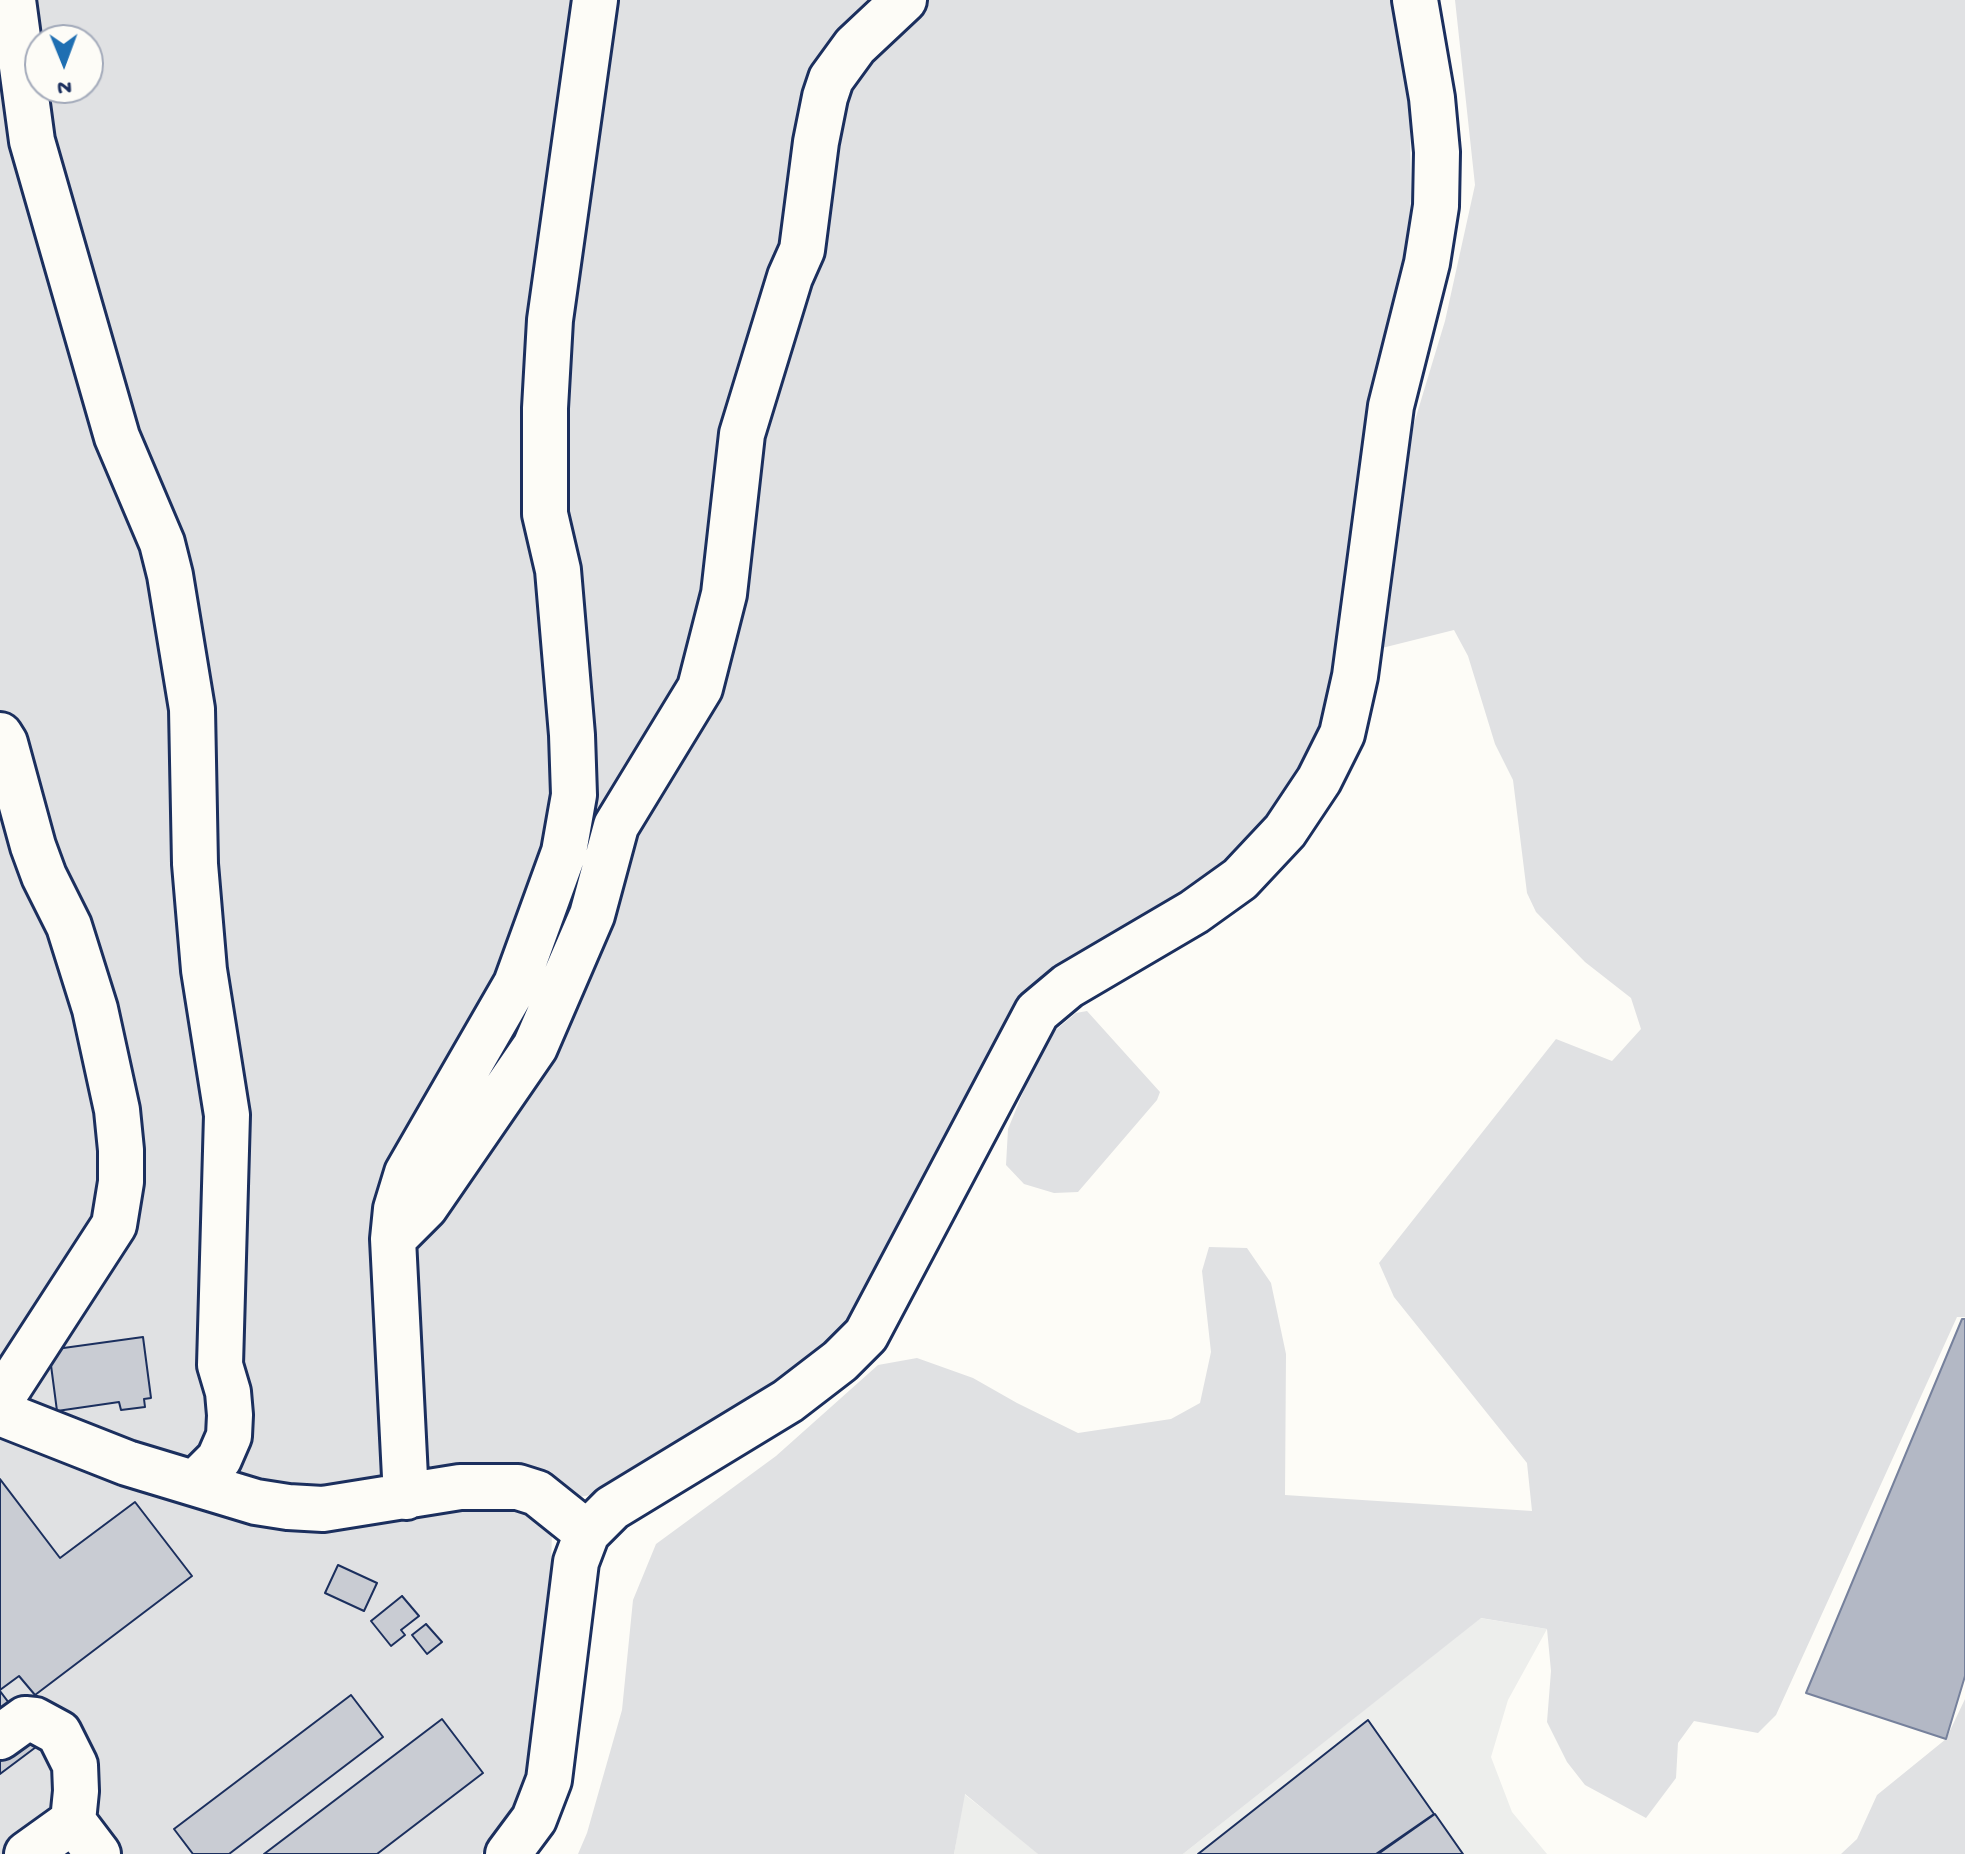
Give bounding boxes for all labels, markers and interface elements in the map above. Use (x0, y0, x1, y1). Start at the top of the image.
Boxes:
north arrow (24, 24, 104, 104)
text: N (57, 73, 72, 99)

